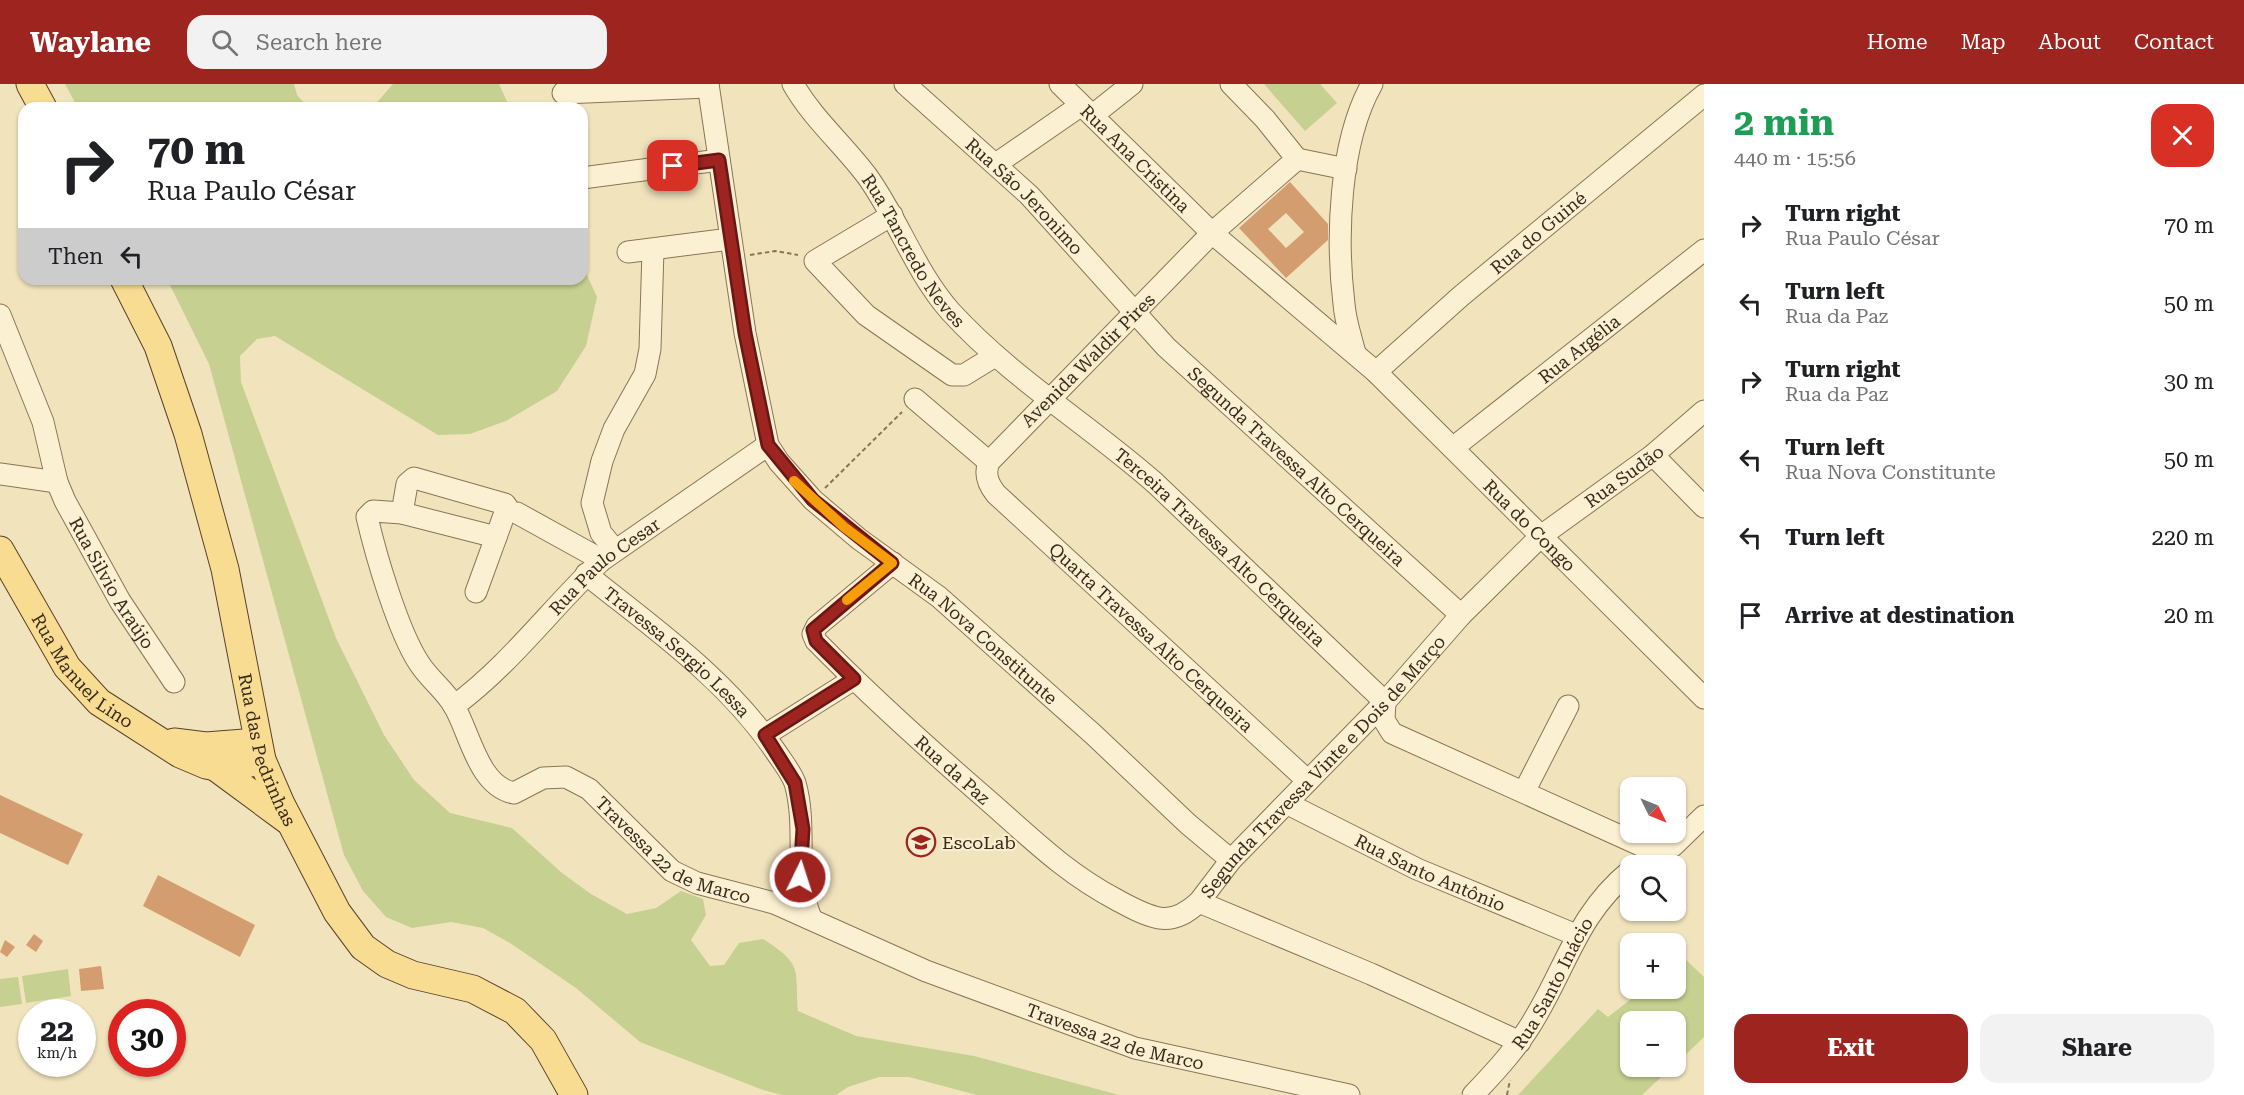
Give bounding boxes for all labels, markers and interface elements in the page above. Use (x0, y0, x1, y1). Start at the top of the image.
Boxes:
search box (187, 15, 607, 69)
text: Waylane (30, 26, 151, 59)
icon: search (208, 26, 241, 59)
text: Search here (256, 30, 382, 55)
text: Home (1867, 30, 1928, 54)
text: Map (1961, 30, 2006, 54)
text: About (2039, 30, 2101, 54)
text: Contact (2134, 30, 2214, 54)
street label: Rua Ana Cristina (1077, 100, 1195, 217)
text: 2 min (1734, 102, 1834, 144)
button: close (2151, 104, 2214, 167)
text: 70 m (147, 125, 245, 174)
icon: right (48, 126, 126, 204)
street label: Rua São Jeronimo (962, 133, 1088, 259)
pin (647, 140, 698, 191)
text: 440 m · 15:56 (1734, 146, 1856, 170)
icon: arrive (656, 149, 689, 182)
street label: Rua Tancredo Neves (858, 169, 970, 331)
text: Rua Paulo César (147, 175, 356, 207)
street label: Rua do Guiné (1486, 187, 1590, 278)
text: Turn right (1785, 201, 1900, 226)
icon: right (1734, 209, 1767, 242)
text: 70 m (2164, 213, 2214, 238)
text: Rua Paulo César (1785, 226, 1940, 250)
icon: left (115, 240, 148, 273)
text: Then (48, 244, 103, 269)
text: Turn left (1785, 279, 1885, 304)
icon: left (1734, 287, 1767, 320)
street label: Avenida Waldir Pires (1017, 289, 1159, 431)
text: 50 m (2164, 291, 2214, 316)
text: Rua da Paz (1785, 304, 1888, 328)
street label: Rua Argélia (1534, 310, 1624, 387)
text: Turn right (1785, 357, 1900, 382)
street label: Segunda Travessa Alto Cerqueira (1184, 362, 1410, 570)
icon: right (1734, 365, 1767, 398)
text: 30 m (2164, 369, 2214, 394)
text: Rua da Paz (1785, 382, 1888, 406)
text: Turn left (1785, 435, 1885, 460)
street label: Rua Sudão (1580, 440, 1668, 512)
street label: Terceira Travessa Alto Cerqueira (1111, 443, 1330, 650)
icon: left (1734, 443, 1767, 476)
text: 50 m (2164, 447, 2214, 472)
text: Rua Nova Constitunte (1785, 460, 1996, 484)
street label: Rua do Congo (1480, 475, 1580, 575)
street label: Rua Silvio Araújo (65, 513, 159, 653)
street label: Rua Paulo Cesar (544, 513, 664, 619)
icon: left (1734, 521, 1767, 554)
text: Turn left (1785, 525, 1885, 550)
text: 220 m (2151, 525, 2214, 550)
street label: Quarta Travessa Alto Cerqueira (1045, 538, 1258, 736)
street label: Rua Nova Constitunte (905, 568, 1062, 708)
street label: Travessa Sergio Lessa (600, 582, 755, 721)
icon: arrive (1734, 599, 1767, 632)
text: Arrive at destination (1785, 603, 2014, 628)
text: 20 m (2164, 603, 2214, 628)
street label: Rua Manuel Lino (28, 610, 138, 732)
street label: Segunda Travessa Vinte e Dois de Março (1196, 631, 1449, 902)
street label: Rua das Pedrinhas (235, 671, 301, 829)
street label: Rua da Paz (911, 731, 995, 808)
north arrow (1620, 777, 1686, 843)
map controls (1620, 777, 1686, 1077)
street label: Travessa 22 de Marco (592, 792, 753, 907)
school or university icon: EscoLab (905, 826, 937, 858)
street label: Rua Santo Antônio (1352, 829, 1509, 915)
place label: EscoLab (942, 832, 1016, 853)
position arrow (768, 845, 832, 909)
button: search (1620, 855, 1686, 921)
street label: Rua Santo Inácio (1507, 913, 1597, 1053)
button: + (1620, 933, 1686, 999)
street label: Travessa 22 de Marco (1024, 998, 1206, 1073)
speed limit sign: 30 (108, 999, 186, 1077)
button: − (1620, 1011, 1686, 1077)
text: 22 (40, 1013, 74, 1048)
button: Exit (1734, 1014, 1968, 1083)
button: Share (1980, 1014, 2214, 1083)
text: km/h (37, 1044, 77, 1062)

